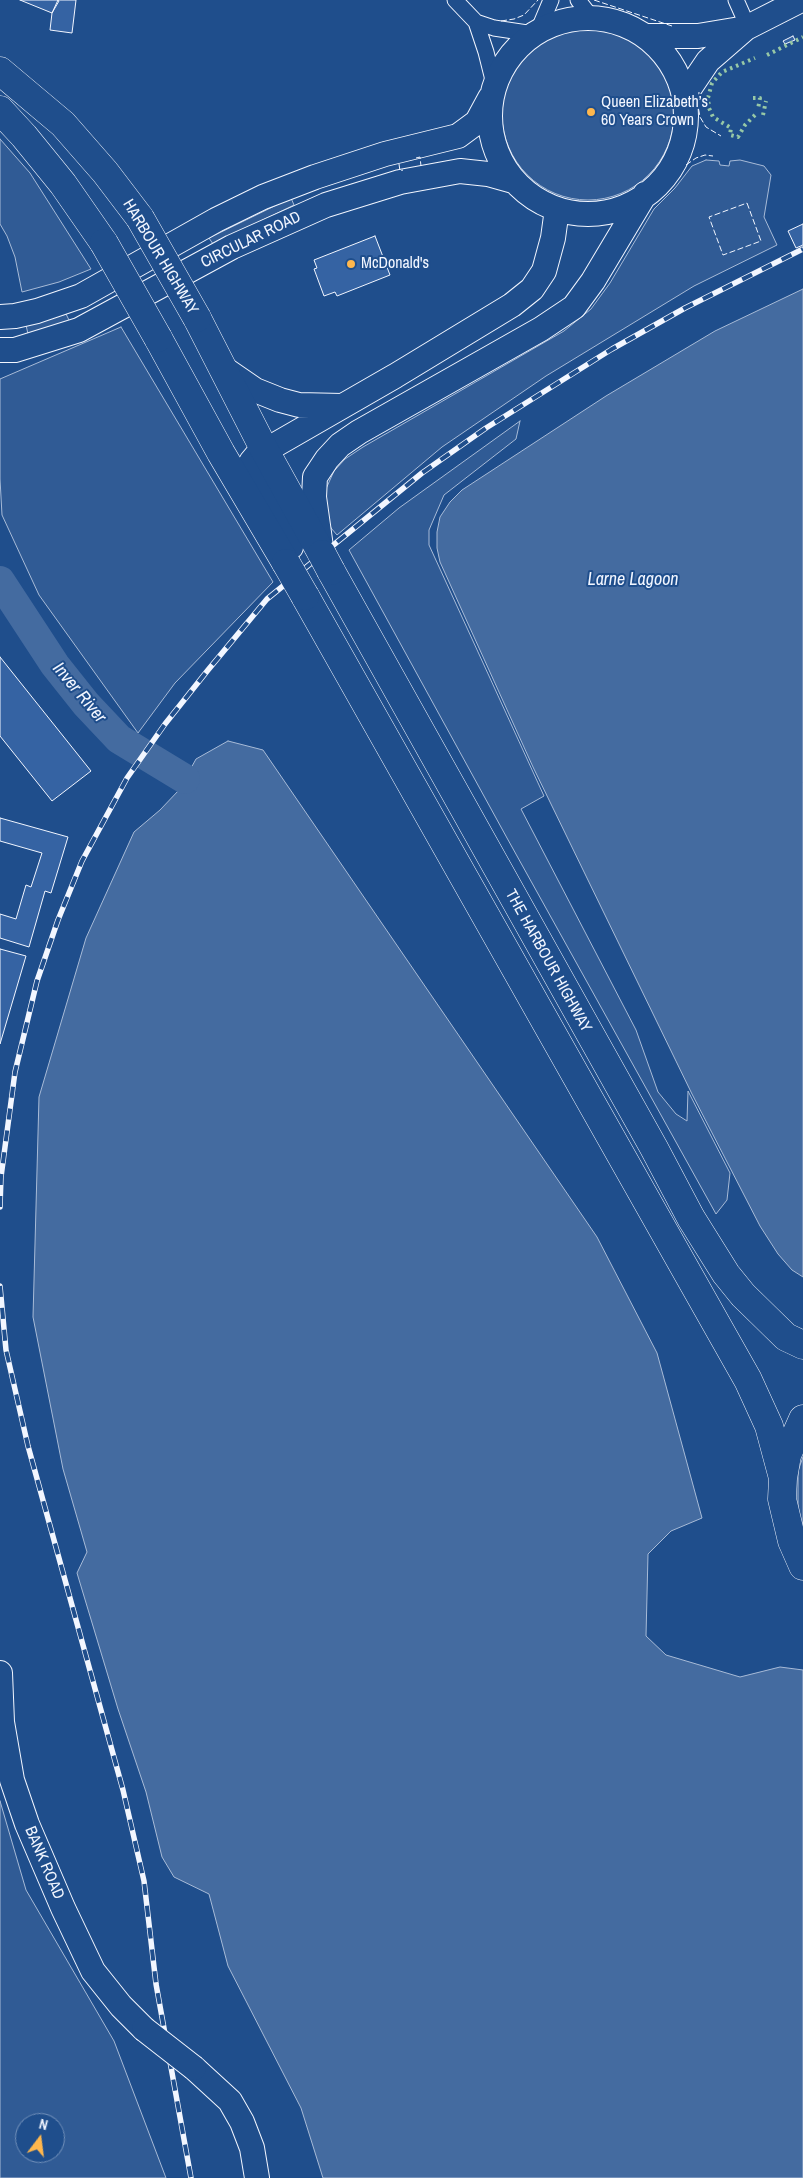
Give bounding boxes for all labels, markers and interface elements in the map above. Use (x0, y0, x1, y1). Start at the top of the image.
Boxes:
place label: Queen Elizabeth’s 60 Years Crown (601, 93, 708, 131)
marker: Queen Elizabeth’s 60 Years Crown (585, 106, 597, 118)
street label: HARBOUR HIGHWAY (118, 196, 202, 318)
street label: CIRCULAR ROAD (198, 208, 304, 272)
place label: McDonald's (361, 254, 429, 274)
marker: McDonald's (345, 258, 357, 270)
water label: Larne Lagoon (587, 569, 679, 591)
water label: Inver River (48, 658, 110, 728)
street label: THE HARBOUR HIGHWAY (501, 886, 595, 1036)
street label: BANK ROAD (20, 1824, 68, 1902)
north arrow (15, 2113, 65, 2163)
text: N (37, 2115, 50, 2134)

